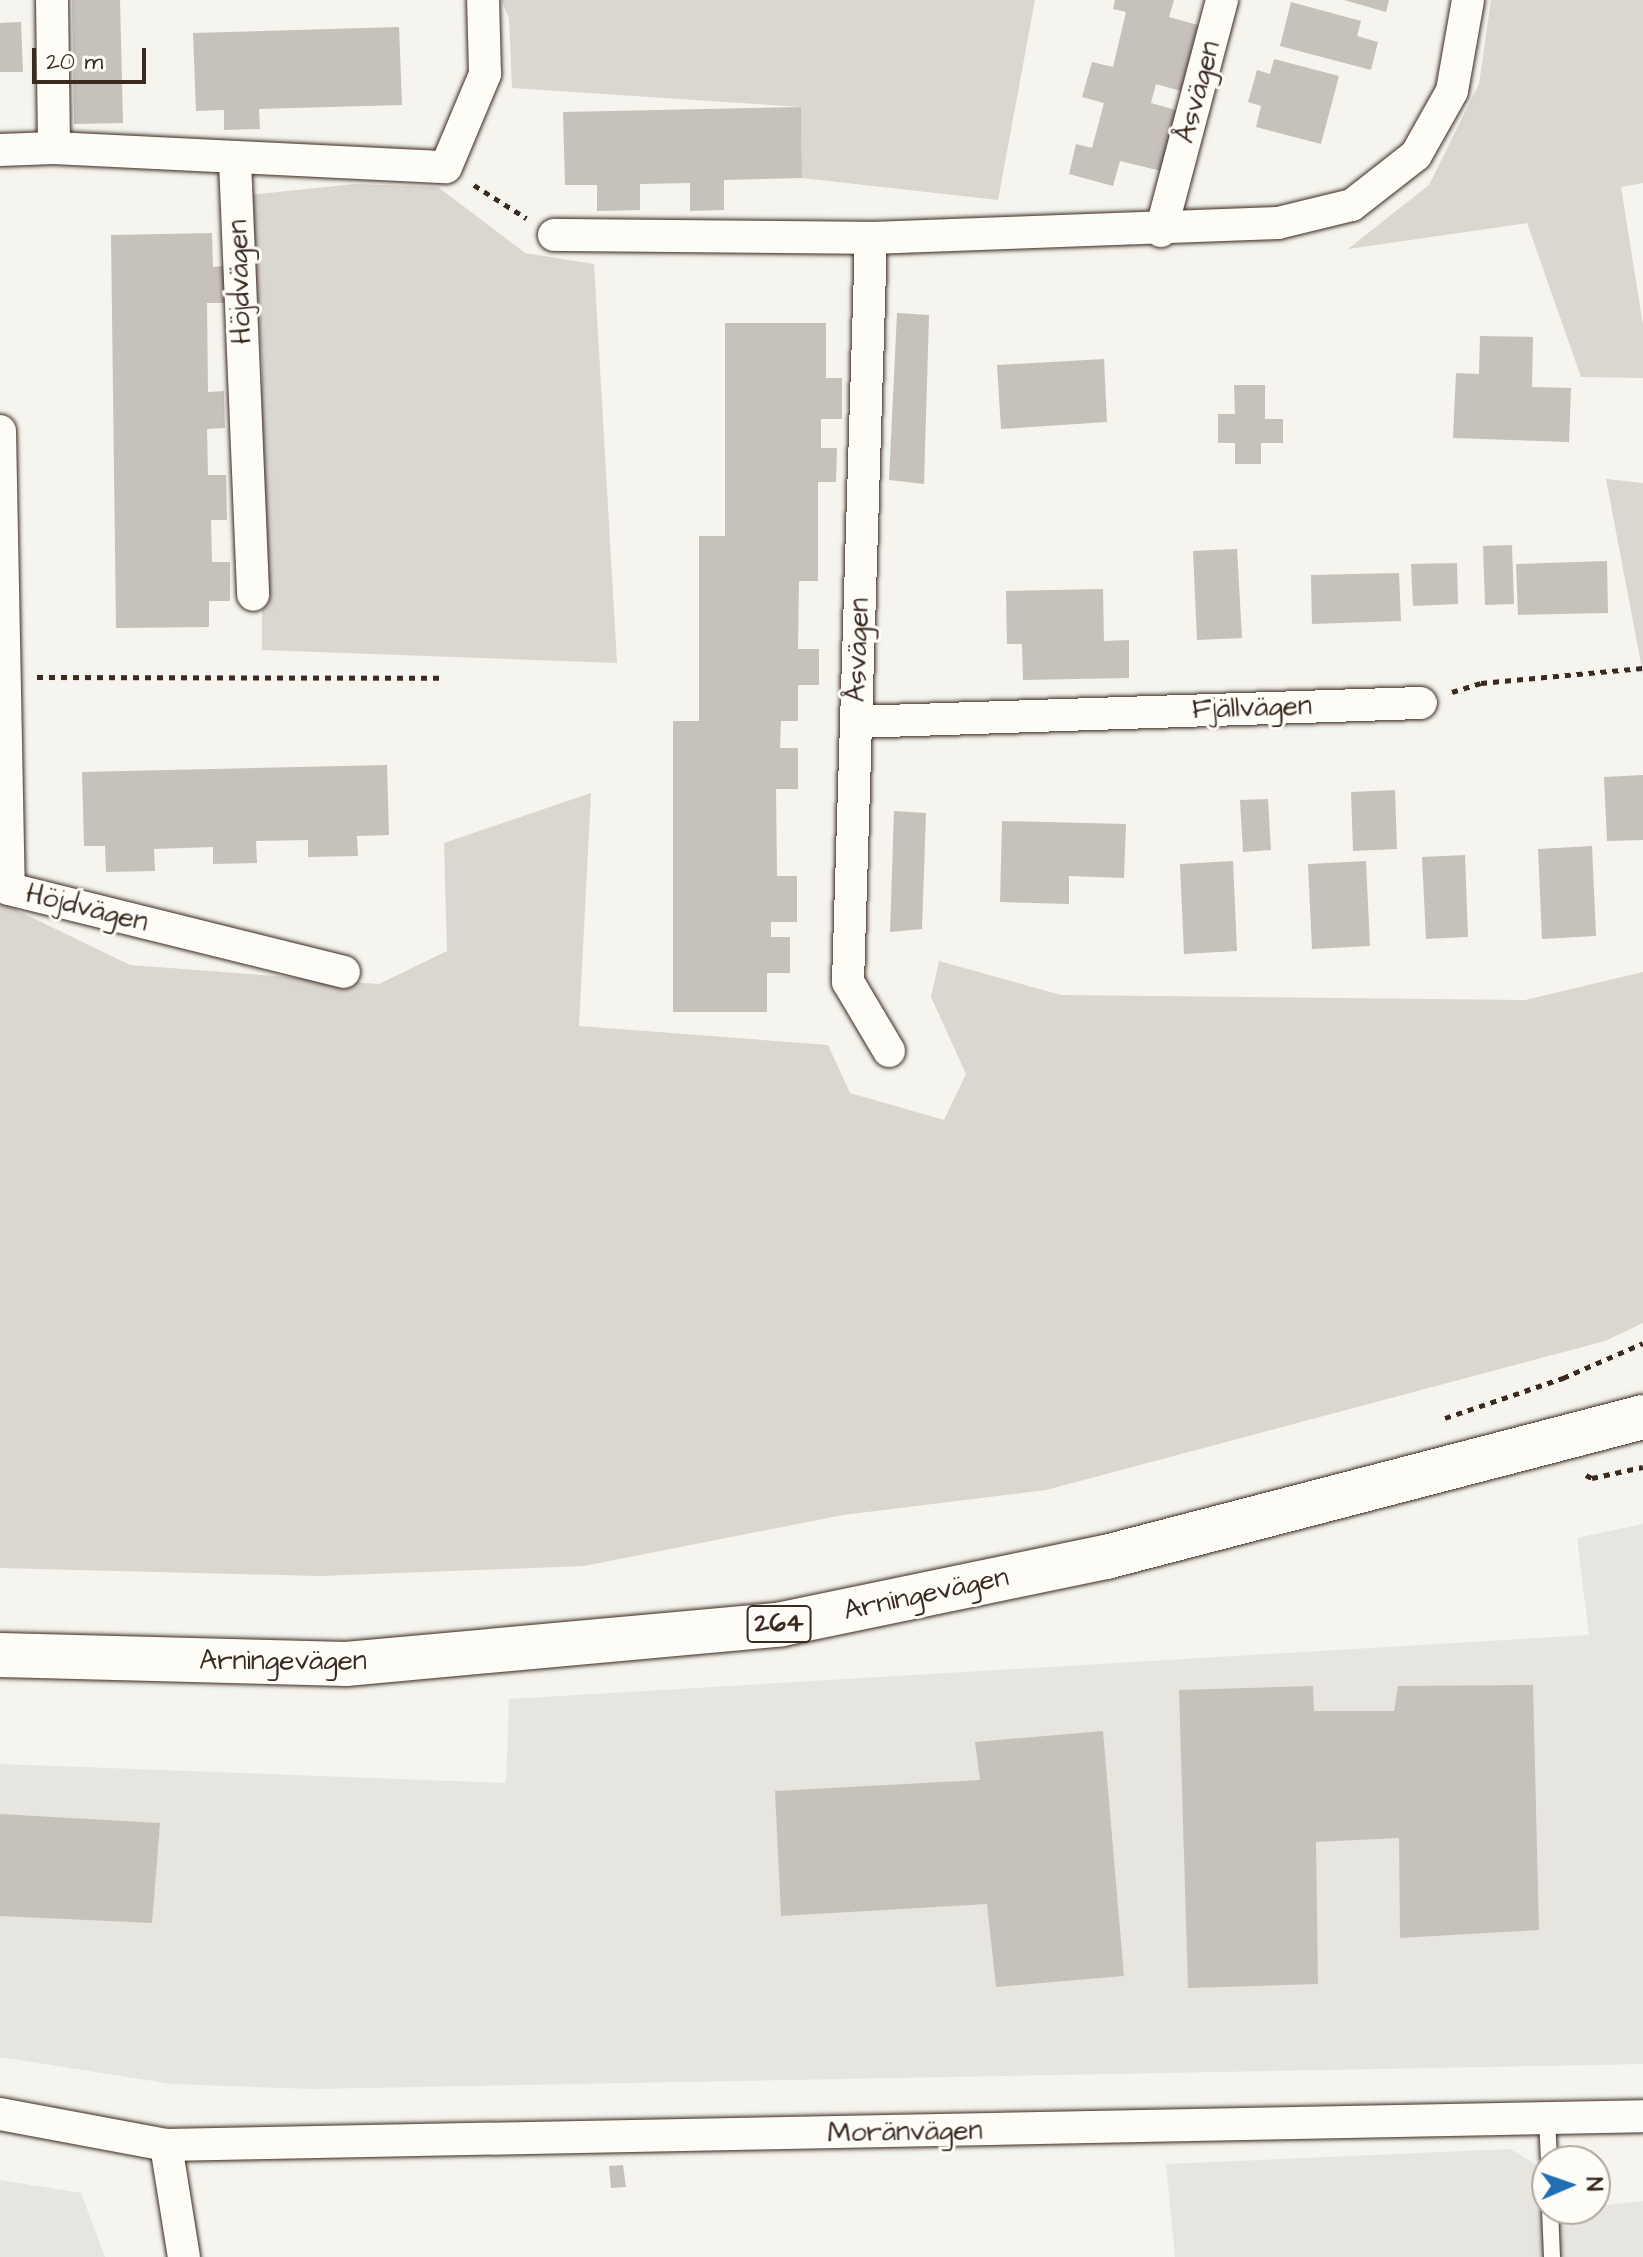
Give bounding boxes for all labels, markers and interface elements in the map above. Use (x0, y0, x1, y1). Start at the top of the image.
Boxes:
scale bar (36, 32, 150, 82)
street label: Åsvägen (1168, 37, 1228, 147)
text: 20 m (46, 45, 103, 79)
street label: Höjdvägen (221, 219, 259, 345)
street label: Åsvägen (839, 597, 877, 703)
street label: Fjällvägen (1192, 689, 1312, 727)
street label: Höjdvägen (23, 877, 151, 939)
street label: Arningevägen (841, 1560, 1011, 1628)
road number: 264 (745, 1602, 813, 1646)
street label: Arningevägen (199, 1644, 367, 1678)
street label: Moränvägen (827, 2114, 983, 2150)
north arrow (1531, 2145, 1611, 2225)
text: N (1578, 2177, 1609, 2192)

